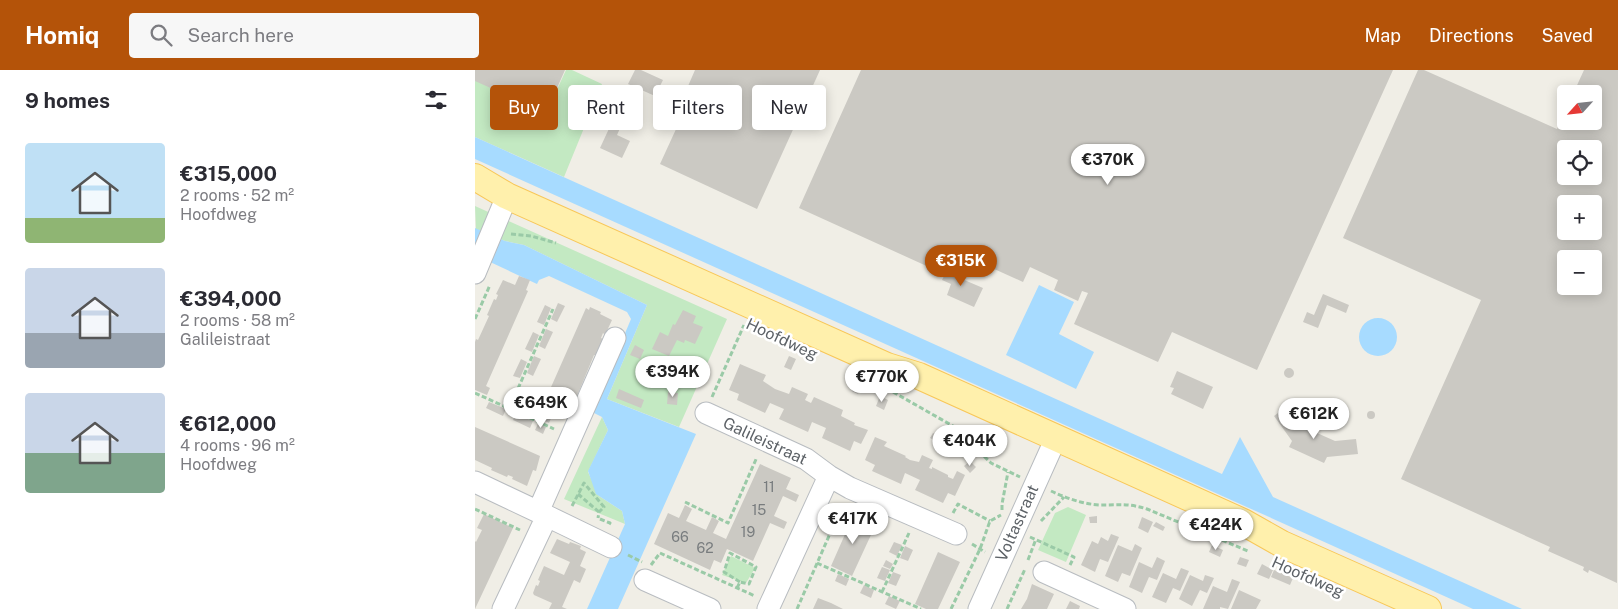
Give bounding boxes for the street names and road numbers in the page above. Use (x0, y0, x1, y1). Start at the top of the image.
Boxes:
street label: Hoofdweg (743, 314, 821, 364)
street label: Galileistraat (720, 413, 810, 469)
street label: Voltastraat (992, 482, 1042, 564)
street label: Hoofdweg (1269, 553, 1347, 601)

